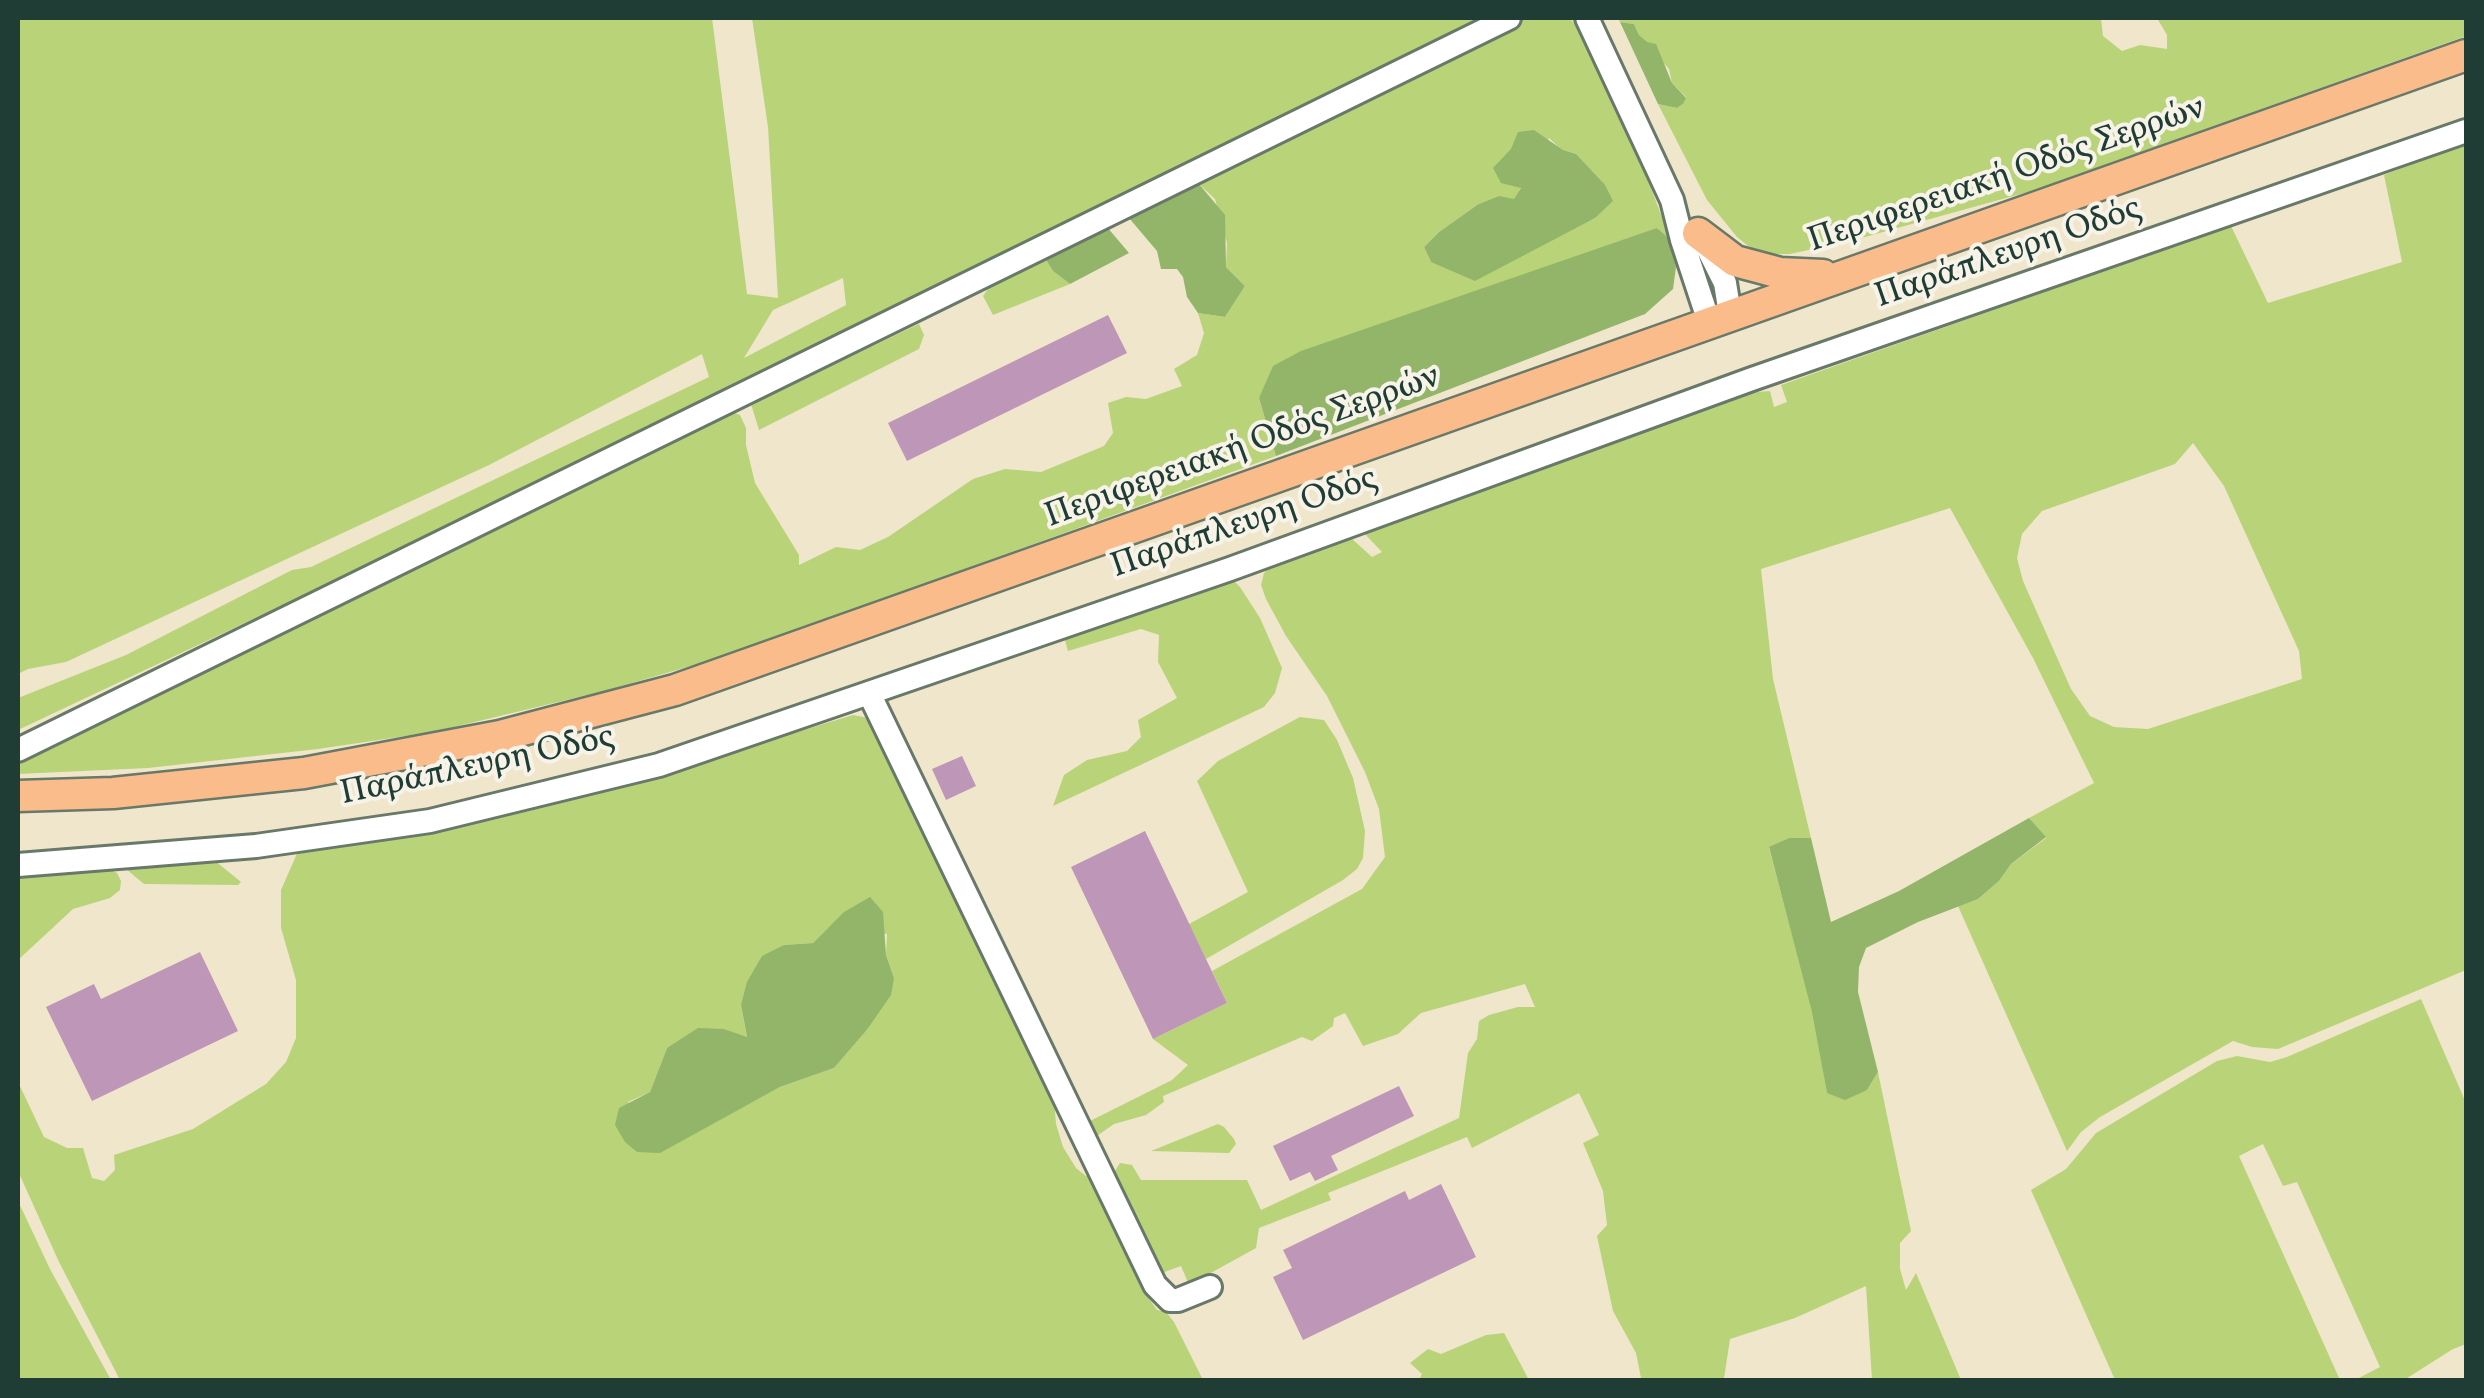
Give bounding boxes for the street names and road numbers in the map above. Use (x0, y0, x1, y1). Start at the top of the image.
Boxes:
street label: Περιφερειακή Οδός Σερρών (1803, 89, 2211, 265)
street label: Παράπλευρη Οδός (1870, 190, 2148, 320)
street label: Περιφερειακή Οδός Σερρών (1040, 358, 1446, 540)
street label: Παράπλευρη Οδός (1106, 460, 1384, 590)
street label: Παράπλευρη Οδός (337, 718, 619, 818)

